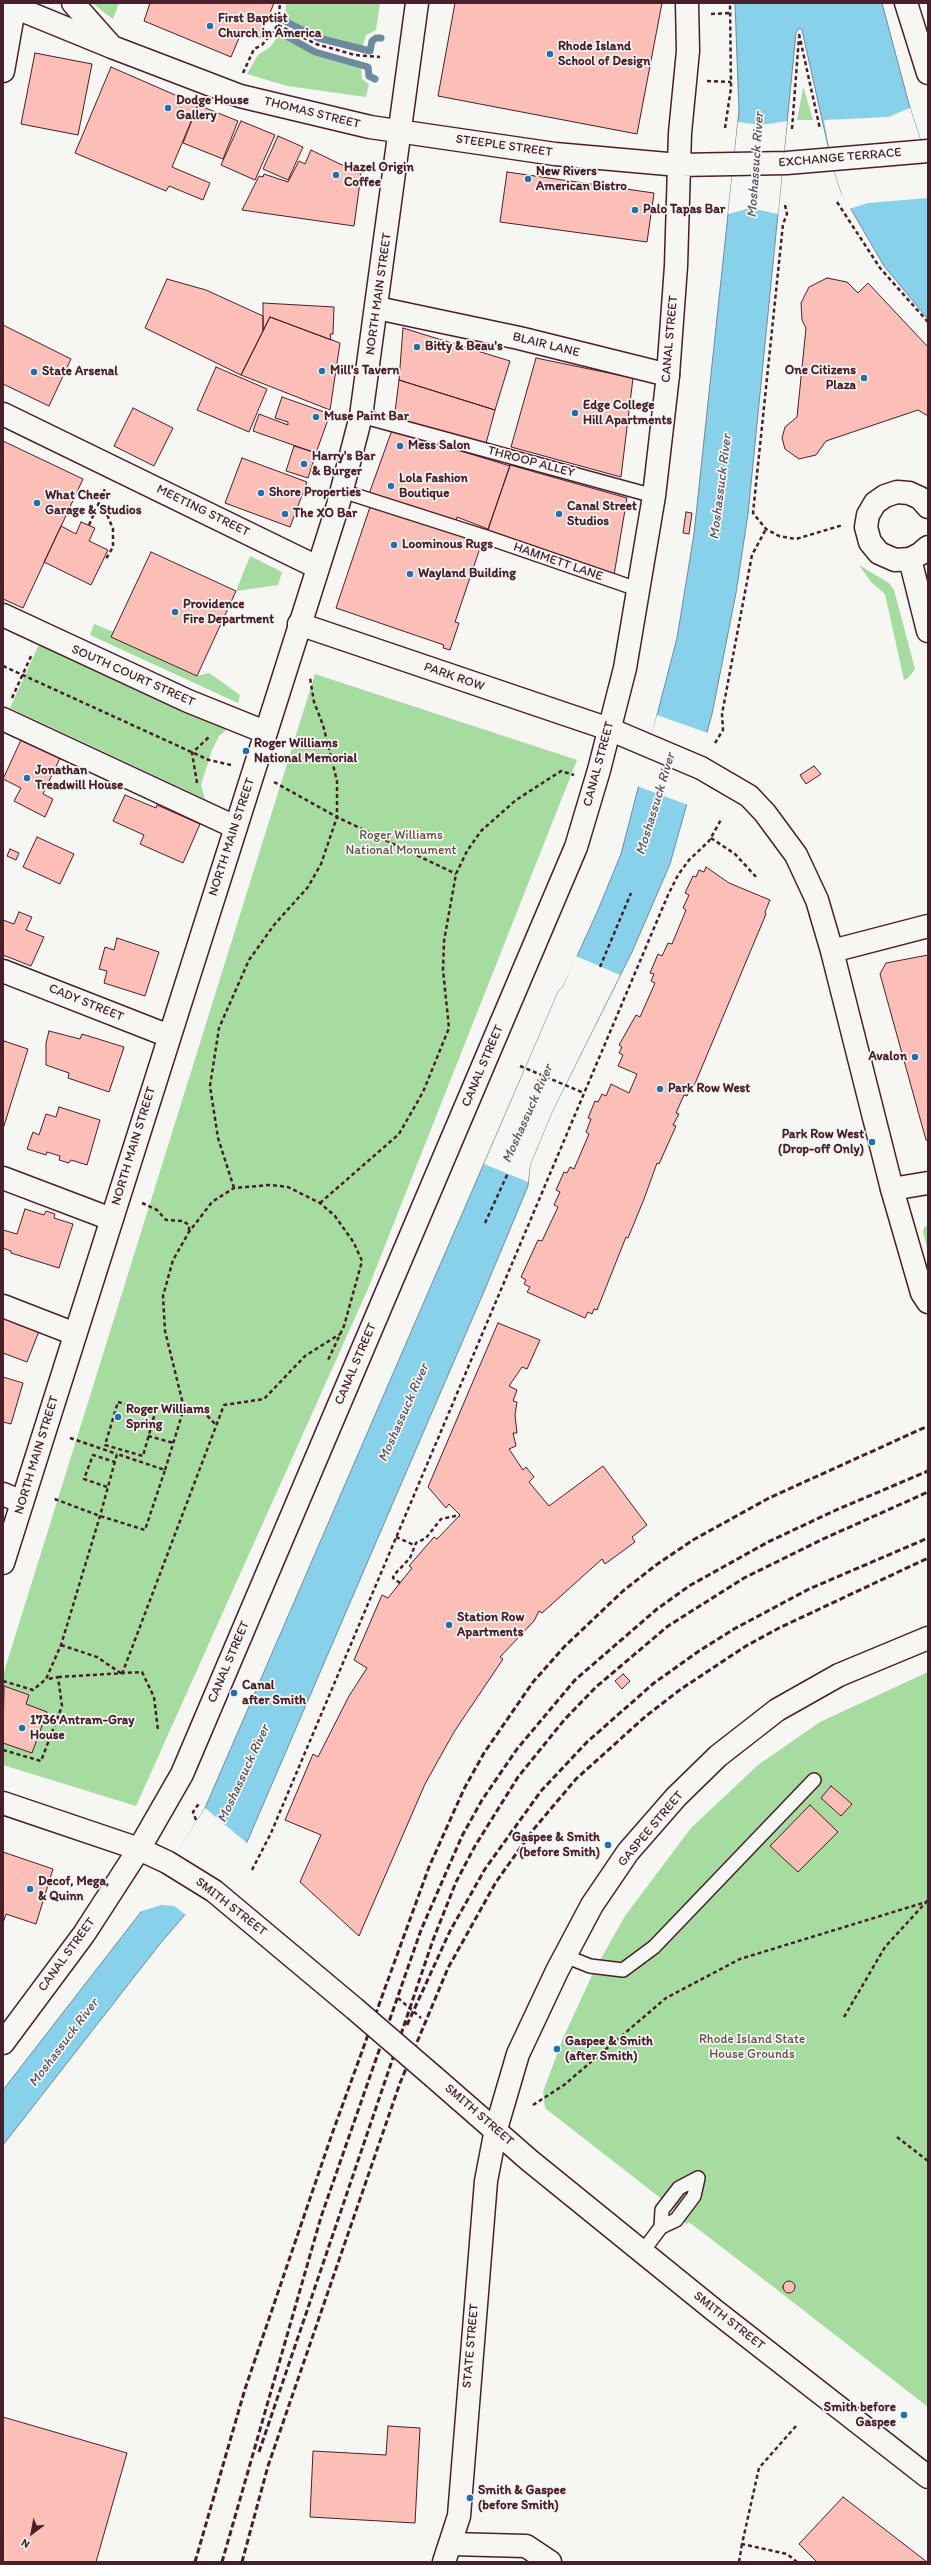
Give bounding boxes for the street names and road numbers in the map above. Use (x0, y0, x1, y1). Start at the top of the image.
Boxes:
street label: THOMAS STREET (262, 93, 362, 133)
street label: STEEPLE STREET (455, 131, 553, 161)
street label: EXCHANGE TERRACE (778, 145, 902, 171)
street label: NORTH MAIN STREET (363, 232, 395, 356)
street label: CANAL STREET (658, 295, 682, 383)
street label: BLAIR LANE (511, 329, 581, 361)
street label: THROOP ALLEY (486, 443, 576, 481)
street label: MEETING STREET (154, 482, 252, 540)
street label: HAMMETT LANE (511, 539, 605, 585)
street label: SOUTH COURT STREET (69, 642, 197, 710)
street label: PARK ROW (422, 659, 486, 695)
street label: CANAL STREET (580, 720, 618, 808)
street label: NORTH MAIN STREET (206, 776, 258, 898)
street label: CADY STREET (46, 981, 126, 1025)
street label: CANAL STREET (459, 1023, 507, 1109)
street label: NORTH MAIN STREET (108, 1085, 160, 1207)
street label: CANAL STREET (332, 1321, 380, 1407)
street label: NORTH MAIN STREET (11, 1394, 63, 1516)
street label: CANAL STREET (205, 1619, 253, 1705)
street label: GASPEE STREET (615, 1788, 687, 1870)
street label: SMITH STREET (192, 1874, 270, 1940)
street label: CANAL STREET (35, 1915, 99, 1995)
street label: SMITH STREET (441, 2081, 517, 2149)
street label: SMITH STREET (690, 2288, 768, 2354)
street label: STATE STREET (460, 2303, 482, 2389)

